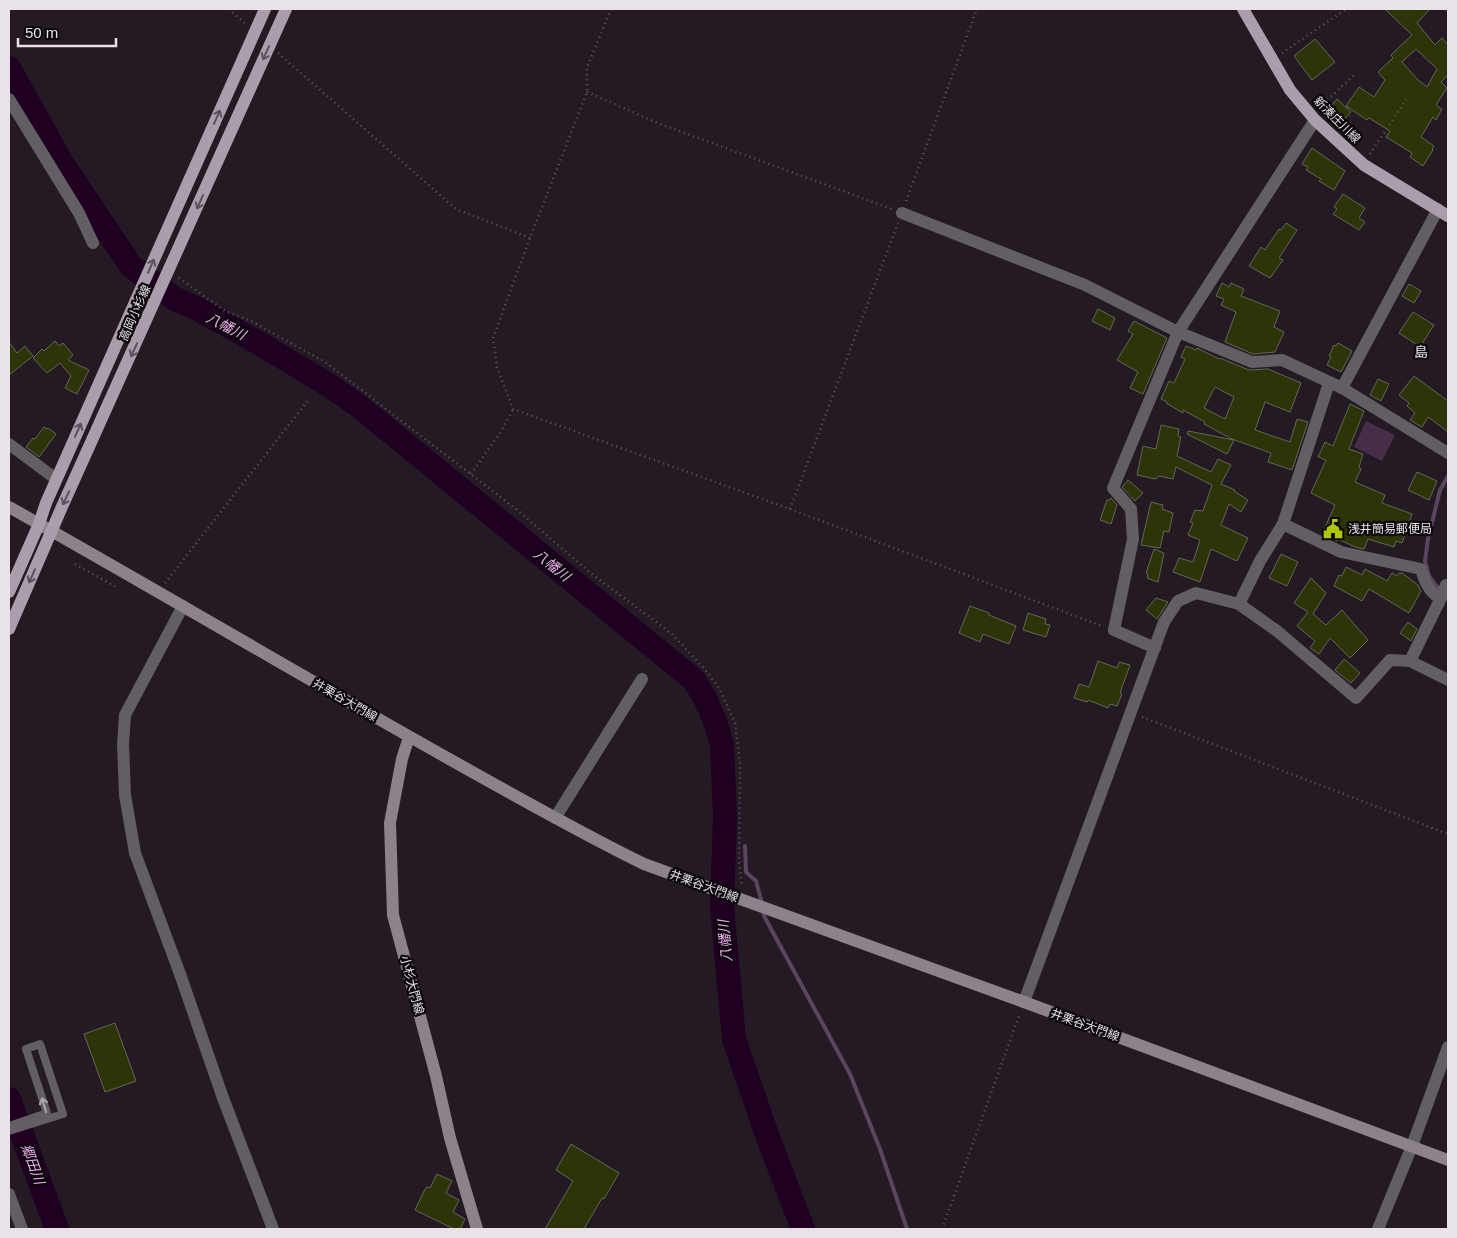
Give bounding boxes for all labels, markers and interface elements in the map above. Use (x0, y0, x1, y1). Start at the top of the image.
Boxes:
scale bar (18, 15, 115, 47)
text: 50 m (25, 24, 58, 41)
one-way arrow (261, 45, 271, 60)
street label: 新湊庄川線 (1311, 94, 1363, 146)
one-way arrow (212, 110, 222, 125)
one-way arrow (195, 194, 205, 209)
one-way arrow (146, 259, 156, 274)
street label: 高岡小杉線 (116, 283, 154, 343)
water label: 八幡川 (204, 309, 250, 344)
one-way arrow (128, 342, 138, 357)
district label: 島 (1414, 344, 1428, 360)
one-way arrow (73, 423, 83, 438)
one-way arrow (61, 490, 70, 505)
public building icon: 浅井簡易郵便局 (1322, 518, 1344, 540)
place label: 浅井簡易郵便局 (1348, 522, 1432, 536)
water label: 八幡川 (531, 546, 575, 586)
one-way arrow (27, 568, 37, 583)
street label: 井栗谷大門線 (310, 676, 380, 724)
street label: 井栗谷大門線 (668, 867, 740, 905)
water label: 八幡川 (715, 917, 735, 963)
street label: 小杉大門線 (397, 954, 427, 1016)
street label: 井栗谷大門線 (1049, 1006, 1121, 1044)
one-way arrow (39, 1097, 49, 1113)
water label: 郷田川 (18, 1142, 48, 1188)

